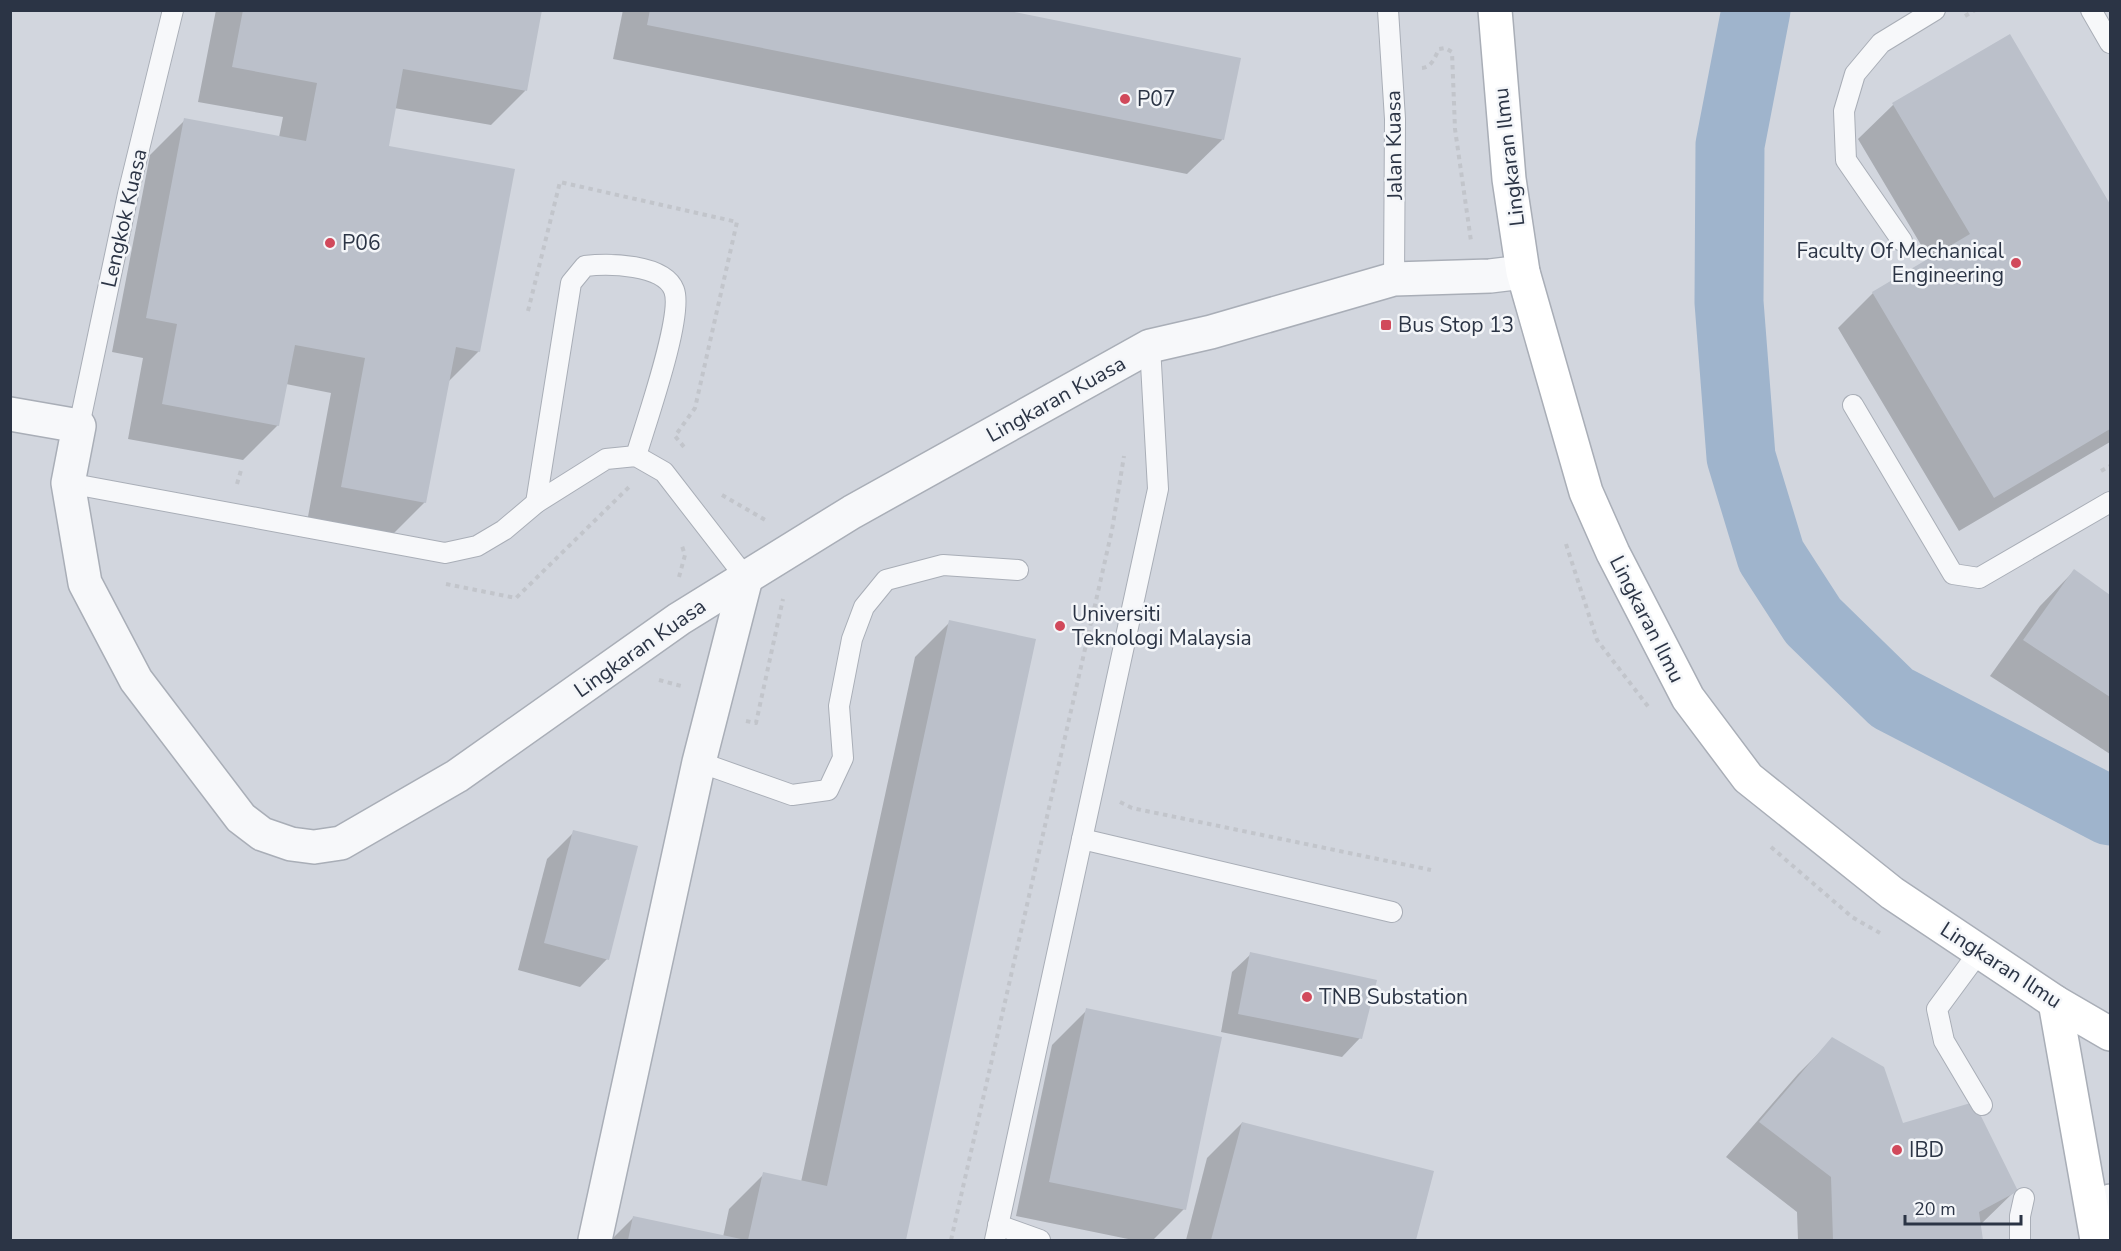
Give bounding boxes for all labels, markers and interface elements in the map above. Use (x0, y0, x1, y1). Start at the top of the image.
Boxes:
place label: P07 (1137, 85, 1176, 113)
street label: Lingkaran Ilmu (1487, 86, 1531, 228)
street label: Jalan Kuasa (1379, 90, 1409, 201)
marker: P07 (1118, 92, 1132, 106)
street label: Lengkok Kuasa (94, 146, 154, 290)
place label: P06 (342, 229, 381, 257)
marker: P06 (323, 236, 337, 250)
place label: Faculty Of Mechanical Engineering (1796, 237, 2005, 289)
marker: Faculty Of Mechanical Engineering (2009, 256, 2023, 270)
place label: Bus Stop 13 (1398, 311, 1514, 339)
marker: Bus Stop 13 (1379, 318, 1393, 332)
street label: Lingkaran Kuasa (981, 349, 1131, 449)
street label: Lingkaran Ilmu (1603, 551, 1691, 687)
street label: Lingkaran Kuasa (568, 592, 712, 704)
place label: Universiti Teknologi Malaysia (1072, 600, 1252, 652)
marker: Universiti Teknologi Malaysia (1053, 619, 1067, 633)
street label: Lingkaran Ilmu (1935, 915, 2067, 1015)
place label: TNB Substation (1319, 983, 1468, 1011)
marker: TNB Substation (1300, 990, 1314, 1004)
place label: IBD (1909, 1136, 1944, 1164)
marker: IBD (1890, 1143, 1904, 1157)
scale bar (1905, 1188, 2020, 1226)
text: 20 m (1914, 1197, 1956, 1221)

